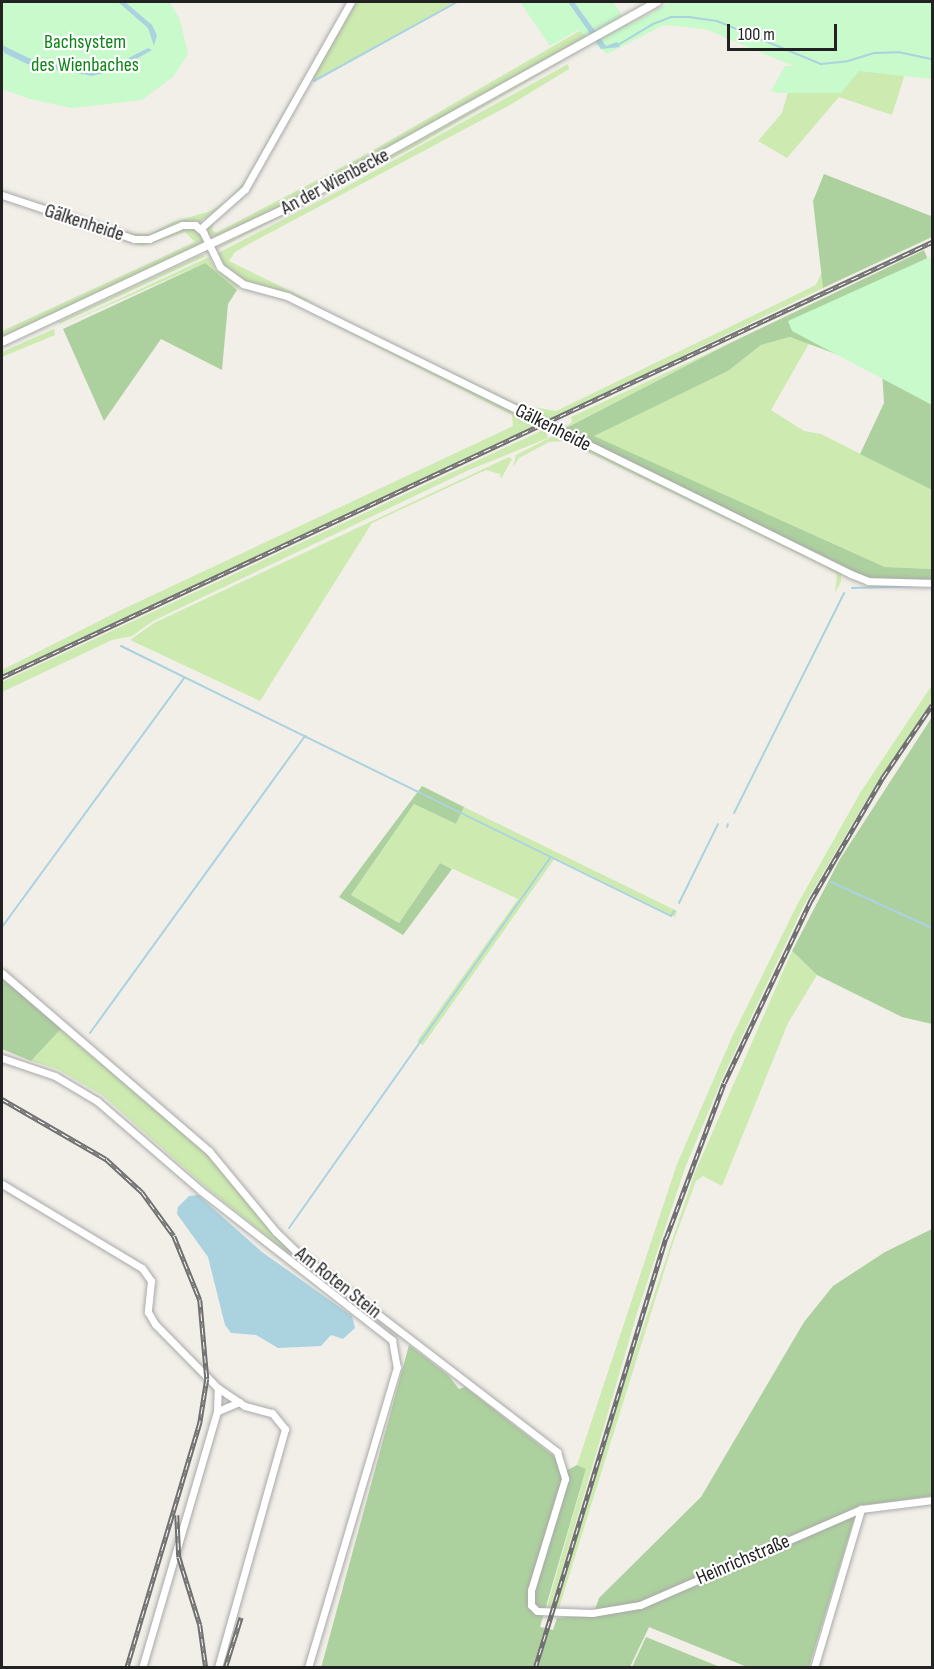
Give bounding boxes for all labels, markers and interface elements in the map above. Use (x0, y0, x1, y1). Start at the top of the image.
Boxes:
scale bar (730, 12, 840, 50)
text: 100 m (738, 24, 775, 45)
park label: Bachsystem des Wienbaches (31, 30, 139, 77)
street label: An der Wienbecke (277, 143, 393, 221)
street label: Gälkenheide (41, 199, 127, 247)
street label: Gälkenheide (511, 399, 595, 457)
street label: Am Roten Stein (290, 1242, 386, 1324)
street label: Heinrichstraße (693, 1530, 793, 1590)

